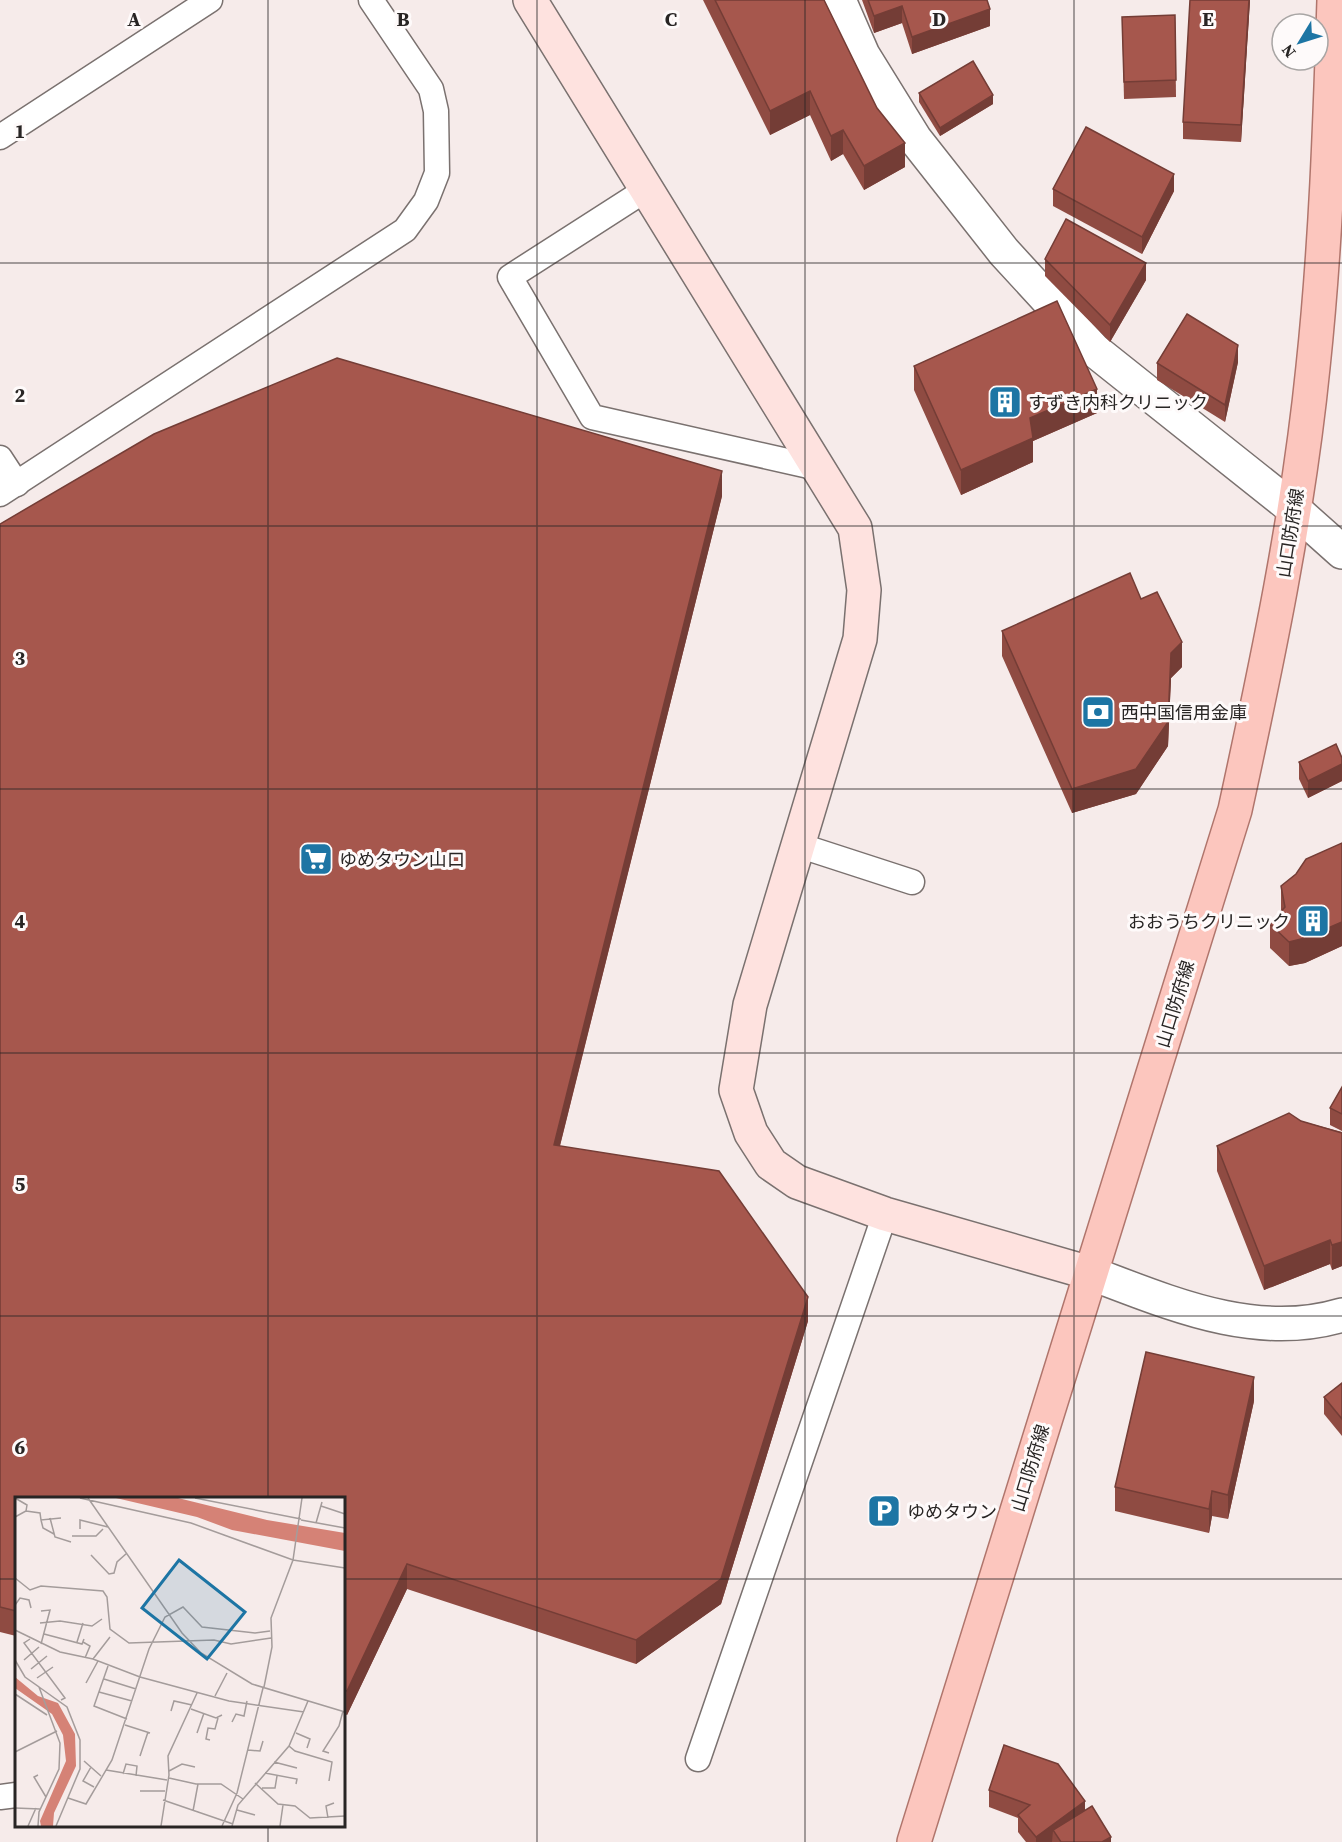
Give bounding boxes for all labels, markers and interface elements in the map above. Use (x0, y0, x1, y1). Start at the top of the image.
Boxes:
text: A (127, 5, 141, 33)
text: B (396, 5, 410, 33)
text: C (665, 5, 677, 33)
text: D (932, 5, 946, 33)
text: E (1202, 5, 1214, 33)
north arrow (1270, 12, 1330, 72)
text: N (1276, 40, 1300, 63)
text: 1 (15, 117, 25, 145)
text: 2 (15, 381, 26, 409)
building icon: すずき内科クリニック (987, 384, 1023, 420)
place label: すずき内科クリニック (1028, 390, 1208, 415)
street label: 山口防府線 (1271, 487, 1309, 579)
text: 3 (15, 644, 26, 672)
bank icon: 西中国信用金庫 (1080, 694, 1116, 730)
place label: 西中国信用金庫 (1121, 700, 1247, 725)
supermarket icon: ゆめタウン山口 (298, 841, 334, 877)
place label: ゆめタウン山口 (339, 847, 465, 872)
building icon: おおうちクリニック (1295, 903, 1331, 939)
text: 4 (15, 907, 26, 935)
place label: おおうちクリニック (1128, 909, 1290, 934)
street label: 山口防府線 (1150, 957, 1200, 1051)
text: 5 (15, 1170, 26, 1198)
street label: 山口防府線 (1005, 1421, 1055, 1515)
text: 6 (15, 1433, 26, 1461)
parking icon: ゆめタウン (866, 1493, 902, 1529)
inset map (15, 1497, 345, 1827)
place label: ゆめタウン (907, 1499, 997, 1524)

